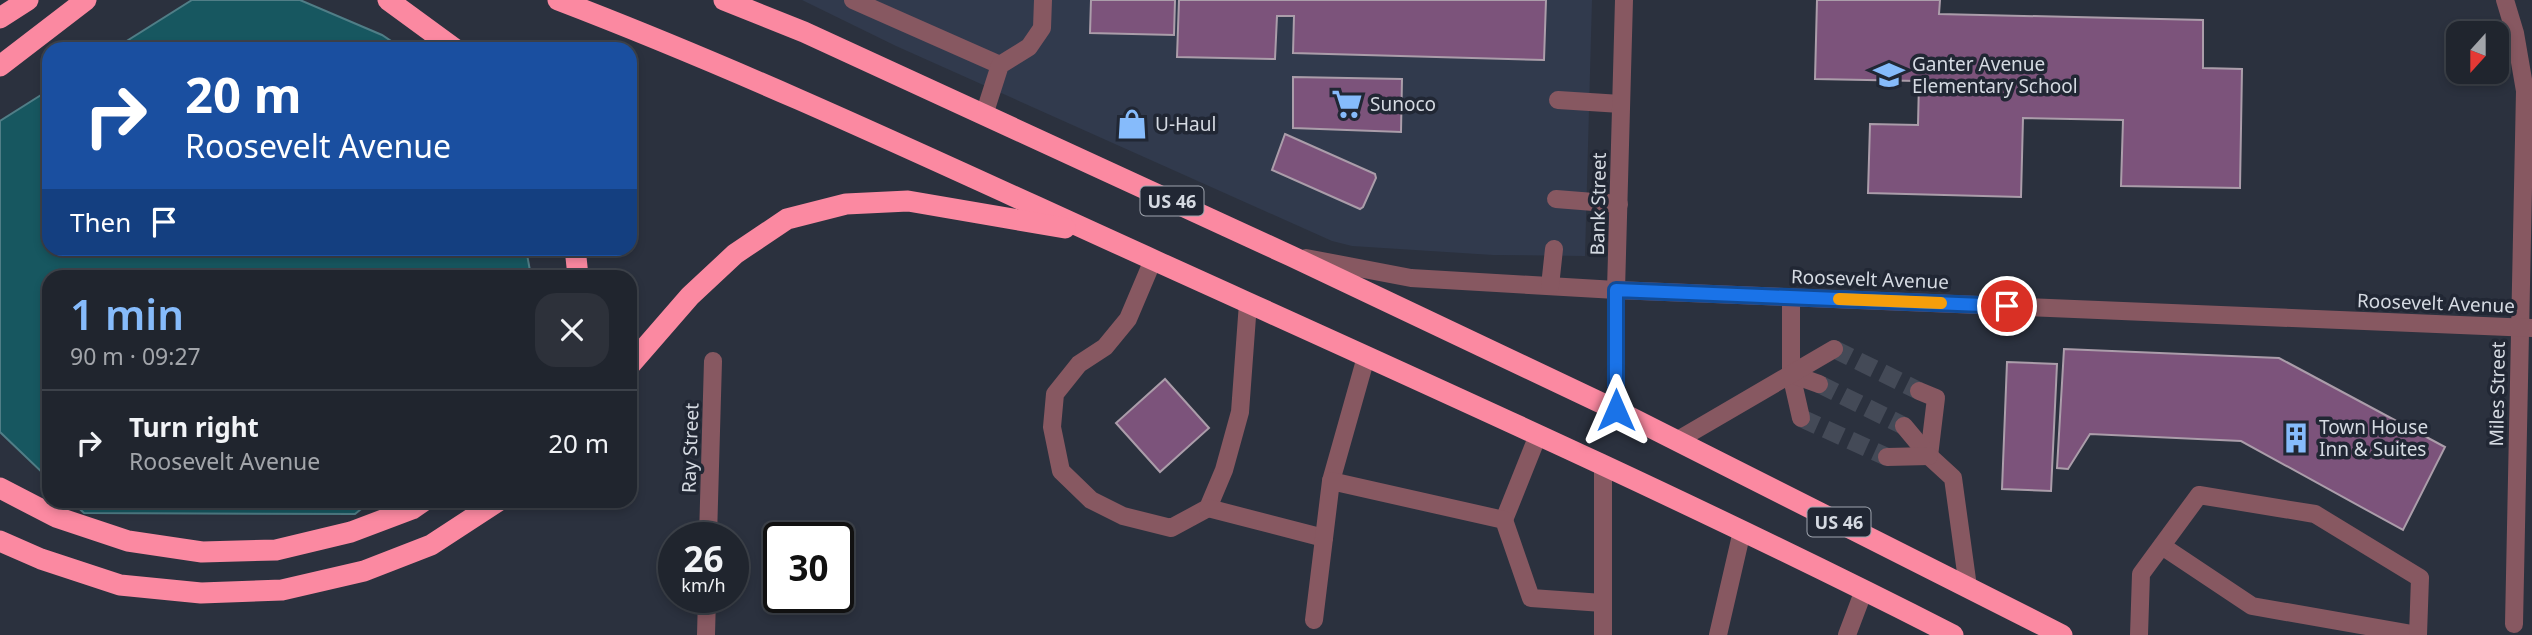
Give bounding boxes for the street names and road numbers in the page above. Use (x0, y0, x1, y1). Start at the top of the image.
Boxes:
street label: Bank Street (1584, 152, 1612, 256)
road number: US 46 (1140, 186, 1204, 216)
street label: Roosevelt Avenue (1791, 263, 1949, 295)
street label: Roosevelt Avenue (2357, 287, 2515, 319)
street label: Miles Street (2483, 341, 2511, 447)
street label: Ray Street (675, 402, 705, 494)
road number: US 46 (1808, 508, 1870, 536)

